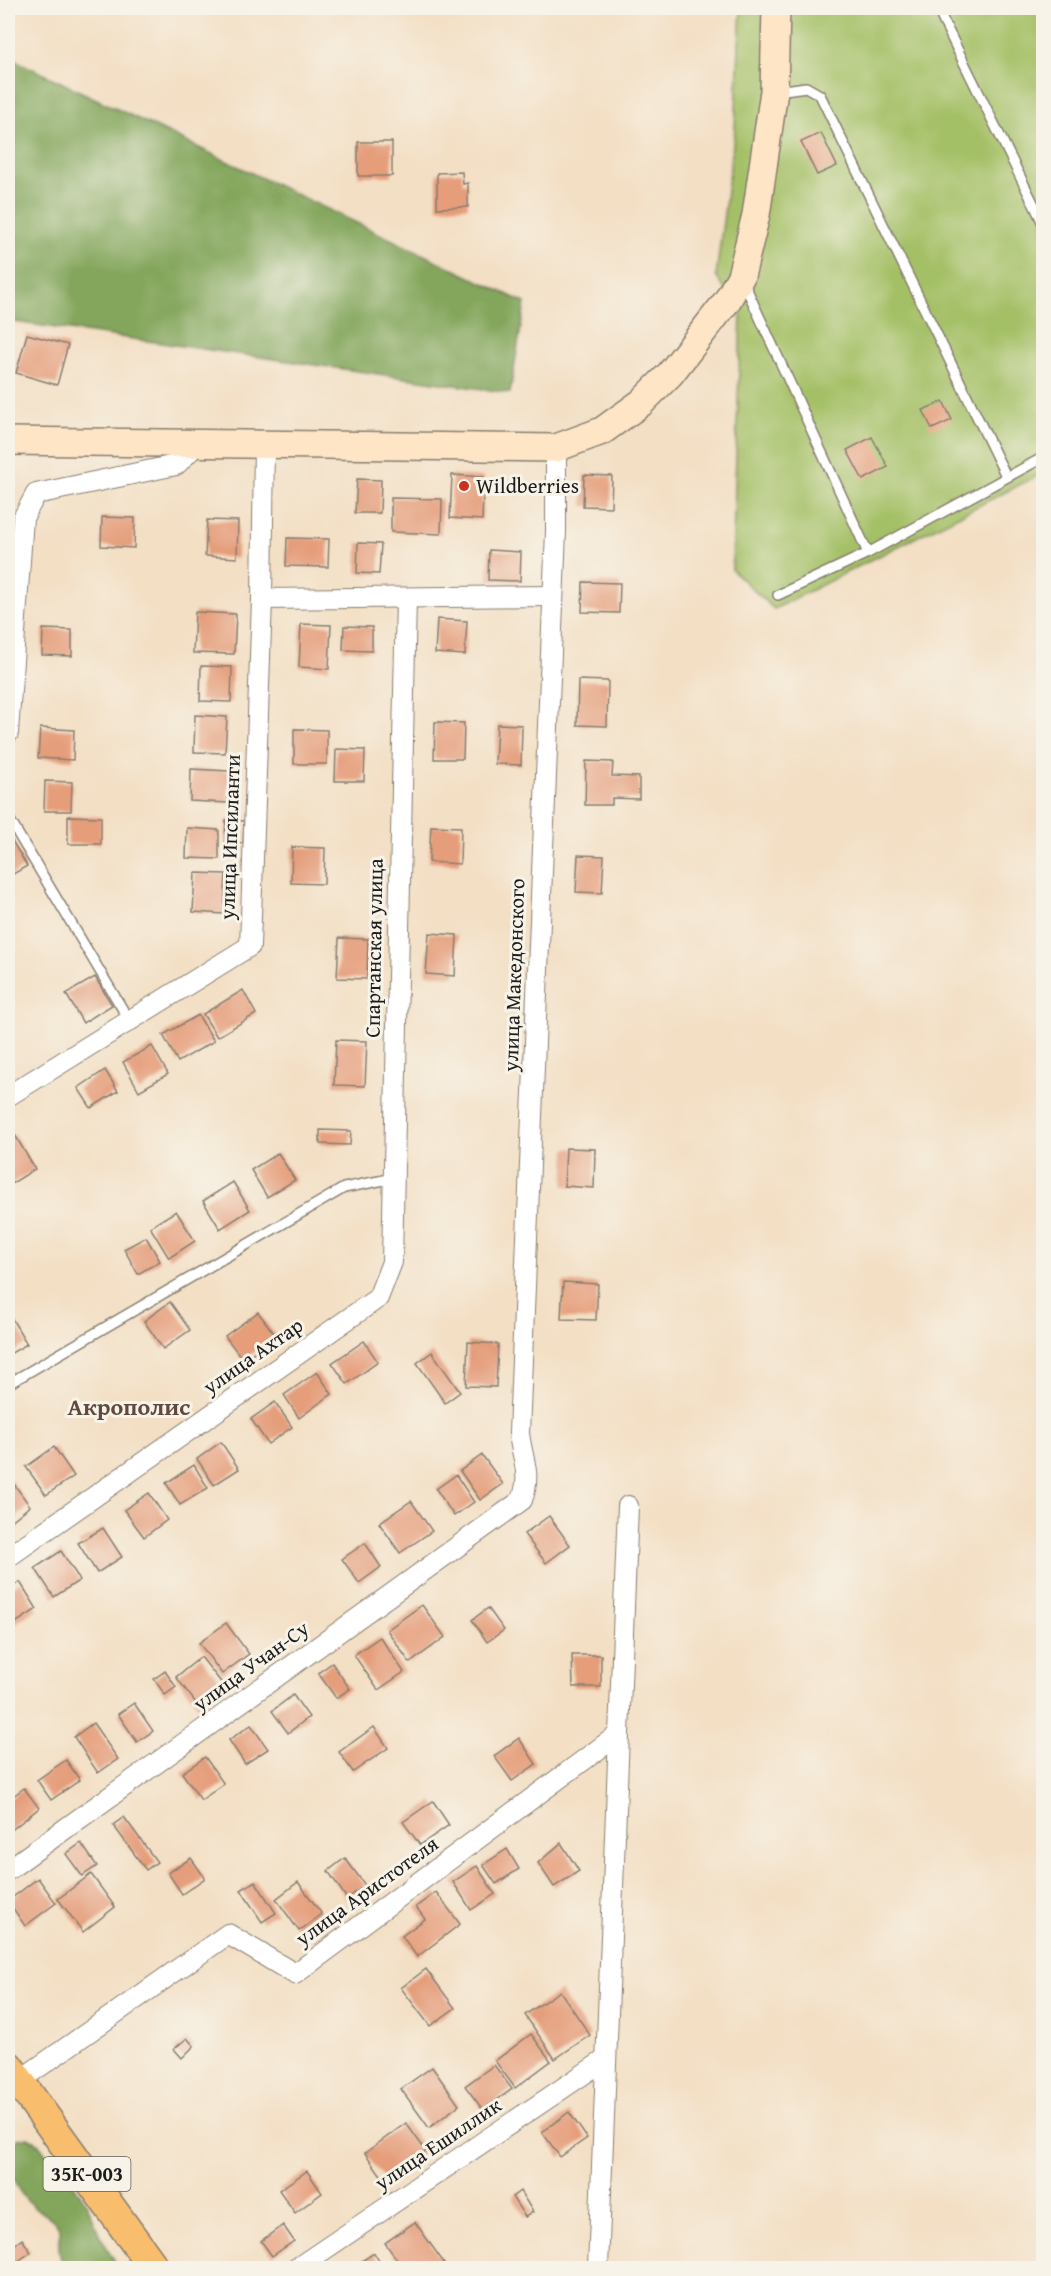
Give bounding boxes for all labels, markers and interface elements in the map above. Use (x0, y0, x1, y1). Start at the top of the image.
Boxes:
place label: Wildberries (476, 470, 579, 501)
marker: Wildberries (457, 479, 471, 493)
street label: улица Ипсиланти (211, 754, 248, 921)
street label: Спартанская улица (356, 858, 391, 1038)
street label: улица Македонского (495, 878, 532, 1073)
street label: улица Ахтар (195, 1310, 309, 1402)
district label: Акрополис (68, 1389, 190, 1424)
street label: улица Учан-Су (185, 1613, 315, 1719)
street label: улица Аристотеля (288, 1828, 445, 1954)
street label: улица Ешиллик (367, 2090, 507, 2198)
road number: 35К-003 (44, 2157, 130, 2191)

